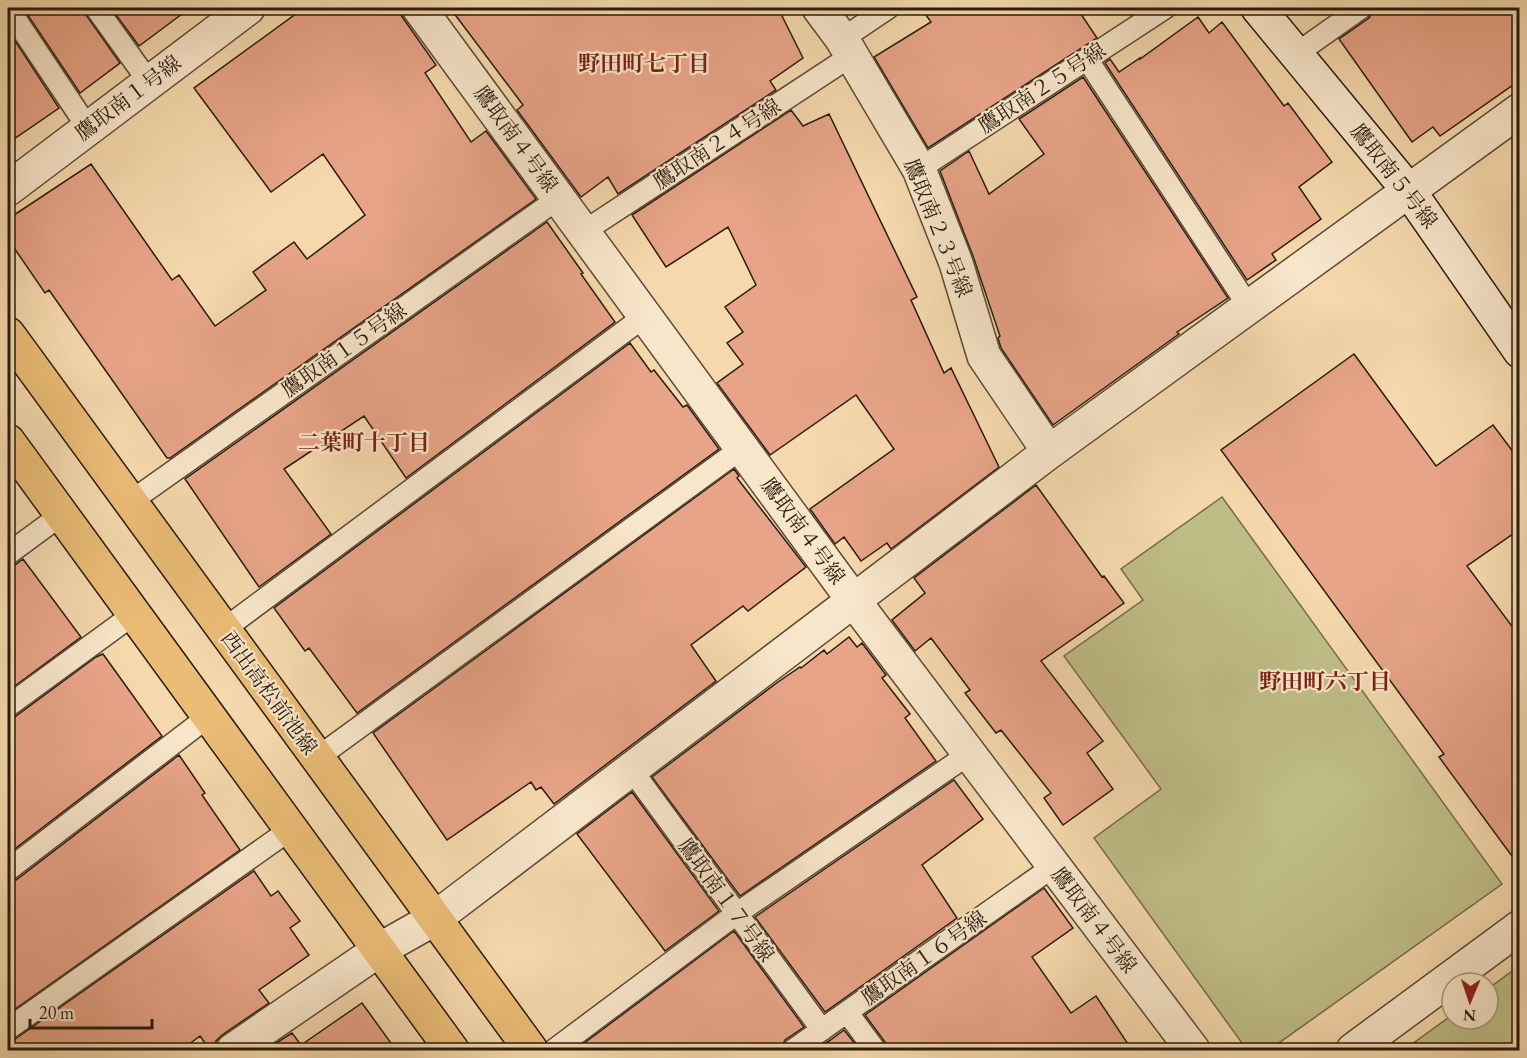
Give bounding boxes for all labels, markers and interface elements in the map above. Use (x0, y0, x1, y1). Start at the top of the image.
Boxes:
street label: 鷹取南２５号線 (973, 36, 1111, 139)
street label: 鷹取南１号線 (69, 49, 186, 146)
district label: 野田町七丁目 (578, 49, 710, 78)
street label: 鷹取南４号線 (468, 80, 564, 198)
street label: 鷹取南２４号線 (648, 92, 786, 195)
street label: 鷹取南５号線 (1345, 118, 1444, 234)
street label: 鷹取南２３号線 (898, 155, 979, 301)
street label: 鷹取南１５号線 (276, 296, 412, 403)
district label: 二葉町十丁目 (298, 428, 430, 457)
street label: 鷹取南４号線 (755, 472, 851, 590)
street label: 西出高松前池線 (215, 625, 324, 760)
district label: 野田町六丁目 (1259, 667, 1391, 696)
street label: 鷹取南１７号線 (672, 832, 781, 967)
street label: 鷹取南４号線 (1046, 861, 1143, 978)
street label: 鷹取南１６号線 (856, 904, 992, 1011)
north arrow (1440, 971, 1500, 1031)
scale bar (30, 992, 152, 1030)
text: 20 m (39, 1001, 74, 1024)
text: N (1463, 1005, 1476, 1026)

